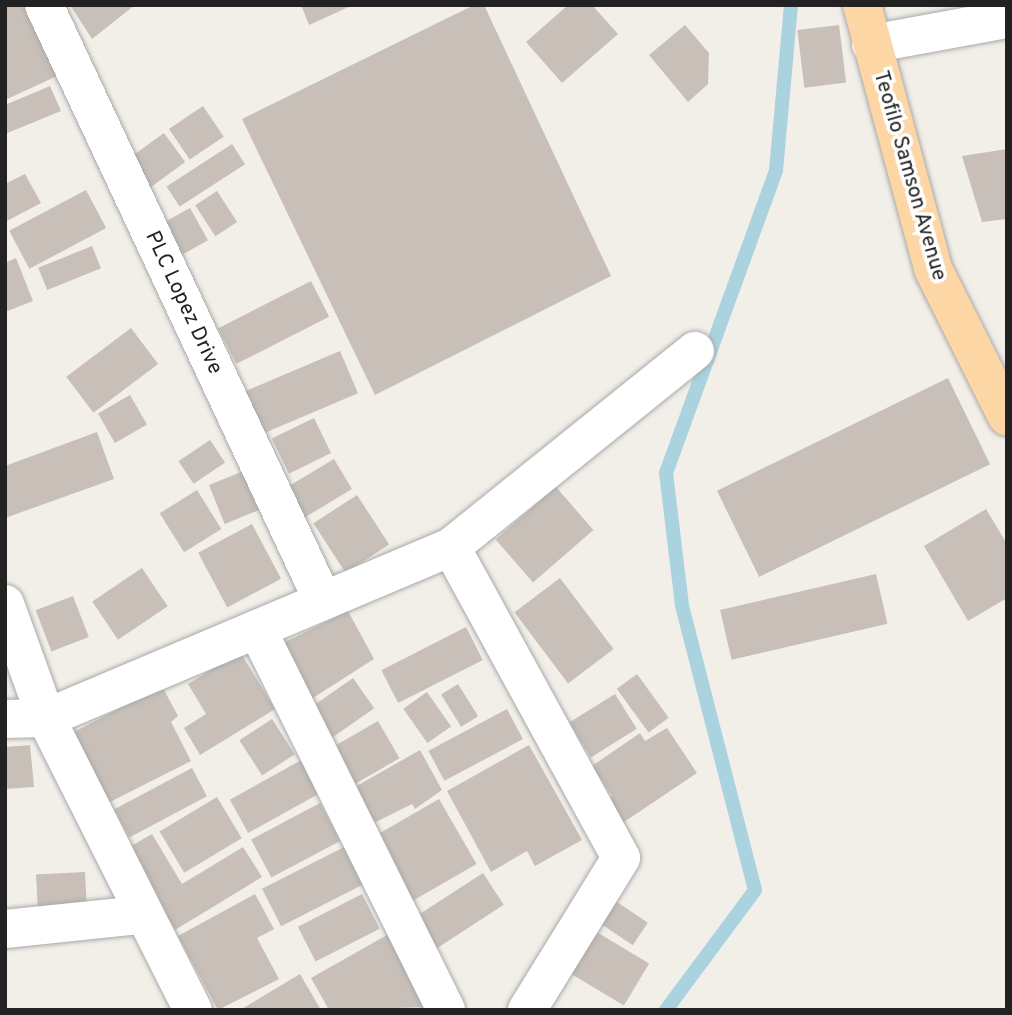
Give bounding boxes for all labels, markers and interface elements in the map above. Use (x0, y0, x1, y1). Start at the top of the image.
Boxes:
street label: Teofilo Samson Avenue (867, 68, 951, 284)
street label: PLC Lopez Drive (139, 227, 227, 379)

